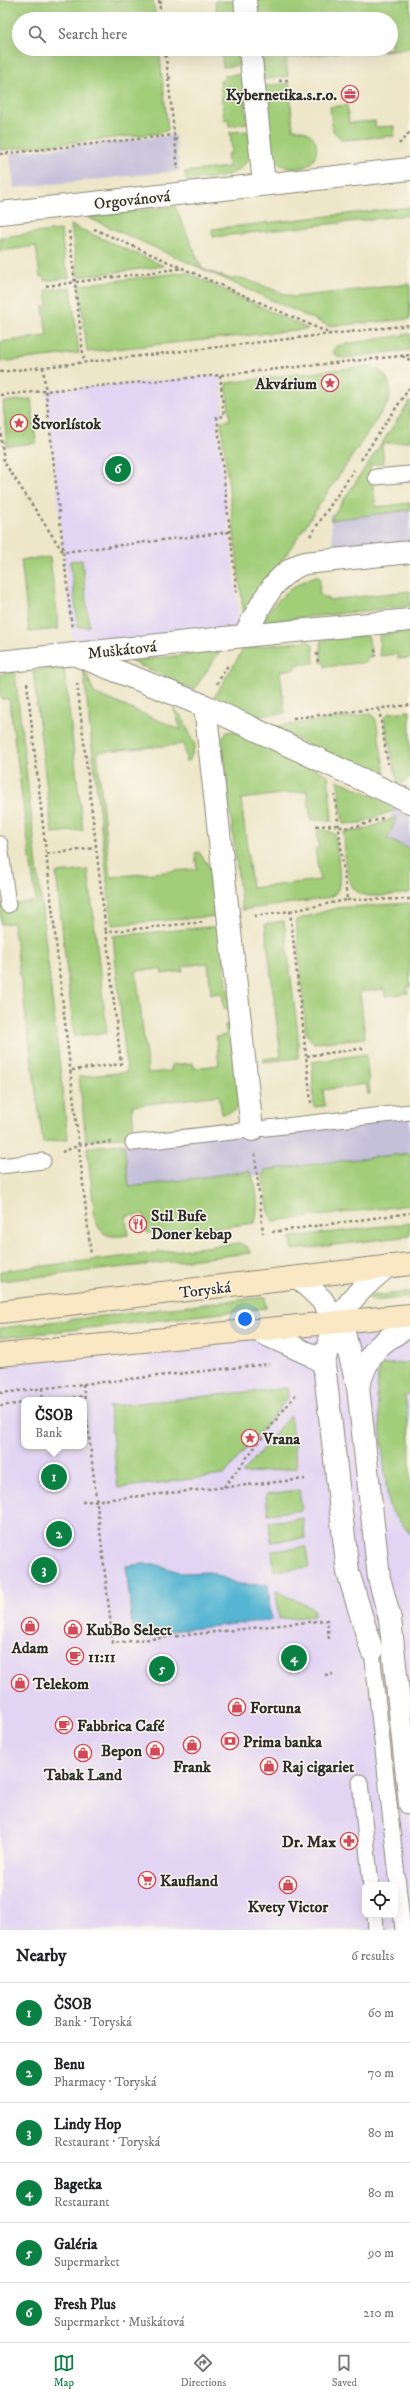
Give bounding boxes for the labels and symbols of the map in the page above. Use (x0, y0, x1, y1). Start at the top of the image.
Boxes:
office icon: Kybernetika.s.r.o. (340, 84, 360, 104)
place label: Kybernetika.s.r.o. (226, 85, 337, 105)
street label: Orgovánová (93, 186, 171, 214)
place icon: Akvárium (320, 373, 340, 393)
place label: Akvárium (254, 374, 317, 394)
place icon: Štvorlístok (9, 413, 29, 433)
place label: Štvorlístok (32, 414, 102, 434)
pin: 6 (105, 454, 131, 484)
street label: Muškátová (87, 636, 158, 664)
place label: Stil Bufe Doner kebap (151, 1206, 232, 1244)
restaurant icon: Stil Bufe Doner kebap (128, 1214, 148, 1234)
street label: Toryská (178, 1277, 232, 1303)
your location (235, 1309, 255, 1329)
place icon: Vrana (240, 1428, 260, 1448)
place label: Vrana (262, 1429, 301, 1449)
pin: 1 (41, 1462, 67, 1492)
pin: 2 (46, 1519, 72, 1549)
pin: 3 (31, 1555, 57, 1585)
shop icon: Adam (20, 1616, 40, 1636)
shop icon: KubBo Select (63, 1619, 83, 1639)
place label: KubBo Select (86, 1620, 173, 1640)
place label: Adam (11, 1638, 49, 1658)
pin: 4 (281, 1643, 307, 1673)
cafe icon: 11:11 (65, 1646, 85, 1666)
place label: 11:11 (88, 1647, 116, 1667)
pin: 5 (149, 1654, 175, 1684)
shop icon: Telekom (10, 1673, 30, 1693)
place label: Telekom (32, 1674, 89, 1694)
shop icon: Fortuna (227, 1697, 247, 1717)
place label: Fortuna (250, 1698, 302, 1718)
cafe icon: Fabbrica Café (54, 1715, 74, 1735)
place label: Fabbrica Café (77, 1716, 165, 1736)
bank icon: Prima banka (220, 1731, 240, 1751)
place label: Prima banka (243, 1732, 323, 1752)
shop icon: Frank (182, 1735, 202, 1755)
shop icon: Bepon (145, 1740, 165, 1760)
place label: Bepon (101, 1741, 143, 1761)
shop icon: Tabak Land (73, 1743, 93, 1763)
shop icon: Raj cigariet (259, 1756, 279, 1776)
place label: Frank (173, 1757, 212, 1777)
place label: Raj cigariet (282, 1757, 355, 1777)
place label: Tabak Land (43, 1765, 123, 1785)
pharmacy icon: Dr. Max (339, 1831, 359, 1851)
place label: Dr. Max (282, 1832, 336, 1852)
supermarket icon: Kaufland (137, 1870, 157, 1890)
place label: Kaufland (160, 1871, 219, 1891)
shop icon: Kvety Victor (278, 1875, 298, 1895)
place label: Kvety Victor (248, 1897, 329, 1917)

